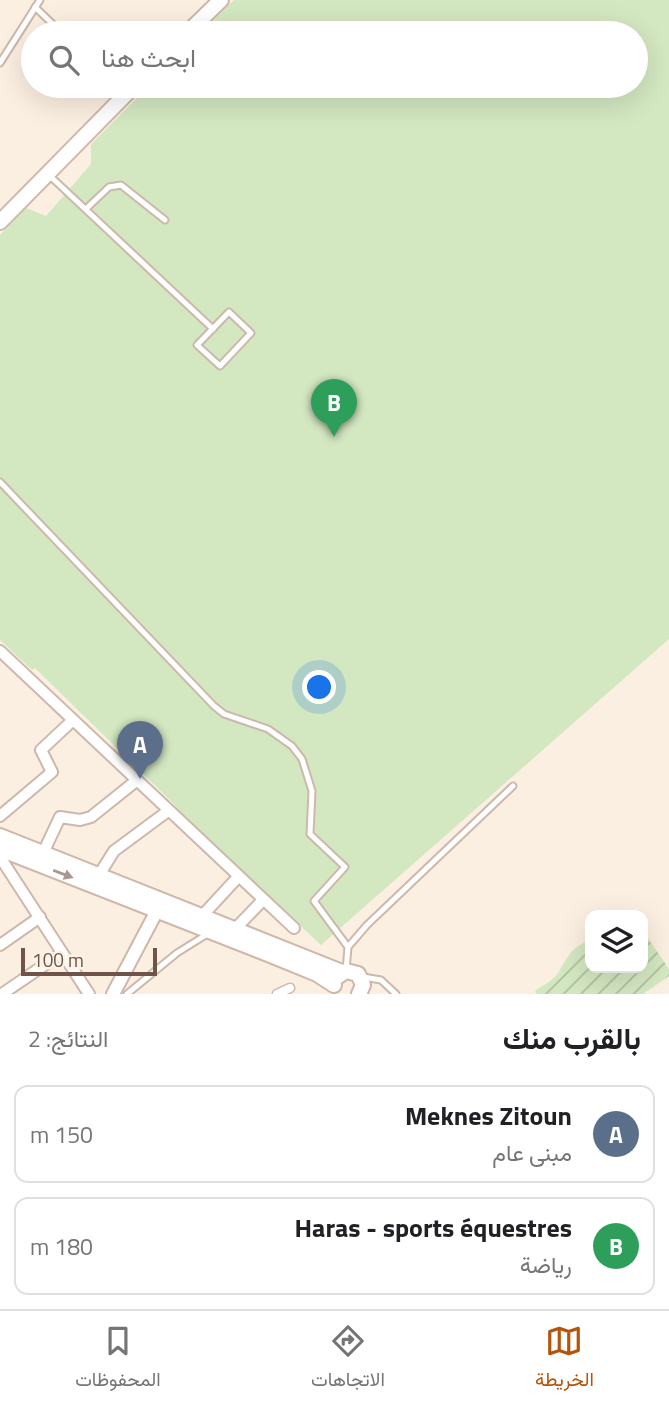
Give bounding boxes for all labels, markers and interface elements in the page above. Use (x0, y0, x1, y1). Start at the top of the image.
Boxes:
search box (21, 21, 648, 98)
text: ابحث هنا (101, 38, 196, 77)
icon: search (45, 41, 83, 79)
pin: B (311, 379, 357, 437)
your location (302, 670, 336, 704)
pin: A (117, 721, 163, 779)
one-way arrow (53, 869, 74, 880)
map controls (585, 910, 648, 973)
button: layers (585, 910, 648, 973)
scale bar (21, 945, 158, 977)
text: 100 m (32, 945, 84, 974)
text: بالقرب منك (503, 1015, 641, 1061)
text: النتائج: 2 (28, 1021, 108, 1056)
text: Meknes Zitoun (405, 1096, 572, 1135)
text: 150 m (30, 1117, 93, 1152)
text: A (609, 1117, 623, 1152)
text: مبنى عام (492, 1135, 572, 1170)
text: Haras - sports équestres (295, 1208, 572, 1247)
text: 180 m (30, 1229, 93, 1264)
text: B (609, 1229, 623, 1264)
text: رياضة (520, 1247, 572, 1282)
tab: المحفوظات (75, 1322, 161, 1396)
tab: الاتجاهات (311, 1322, 385, 1396)
tab: الخريطة (535, 1322, 594, 1396)

